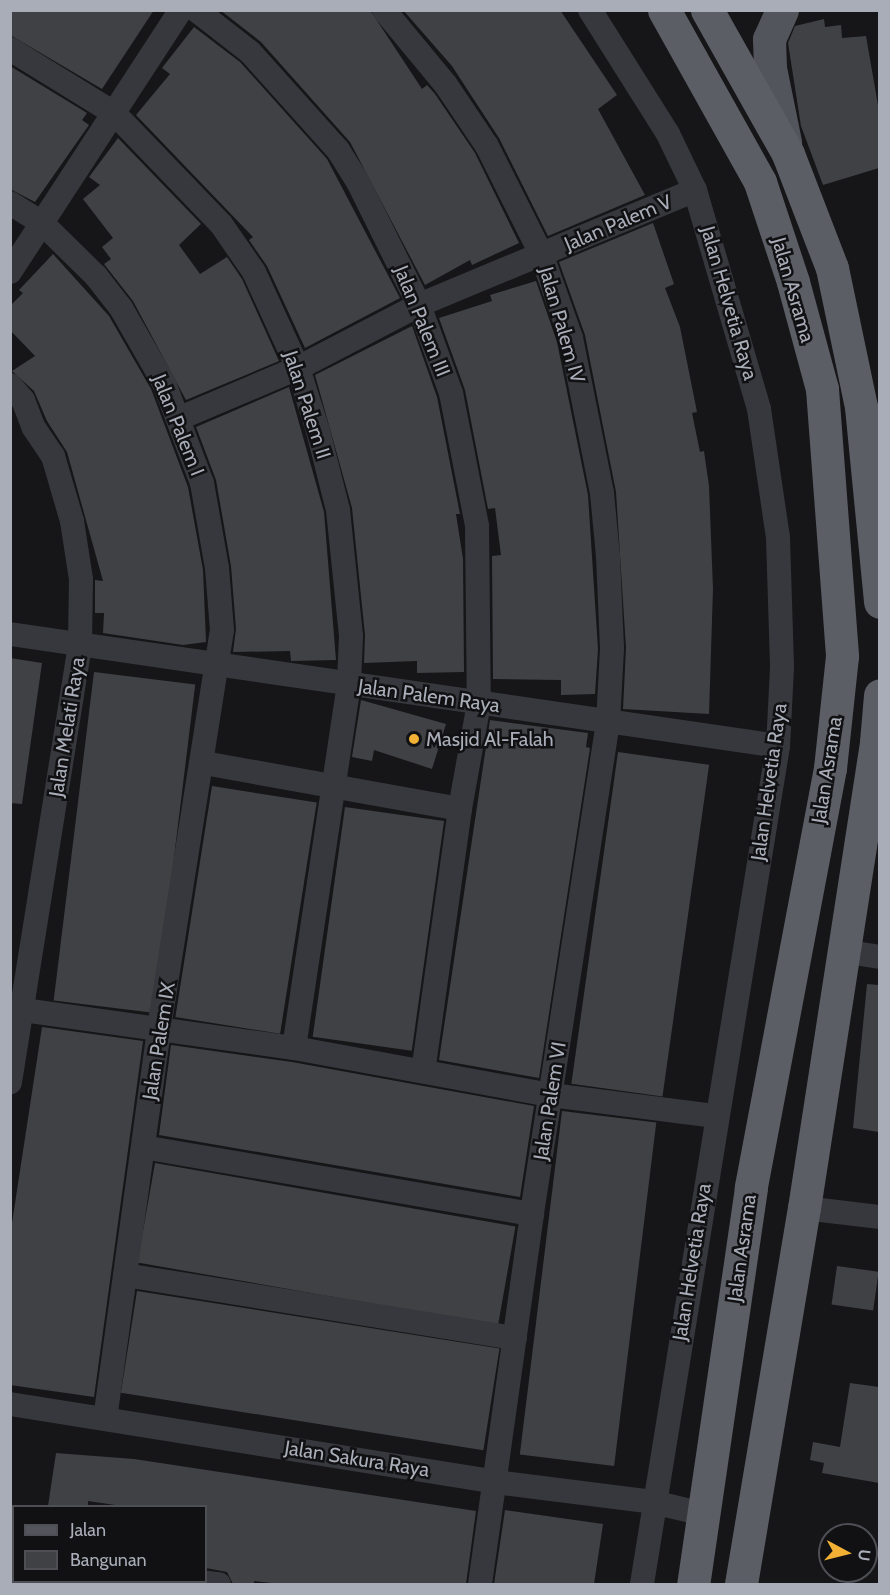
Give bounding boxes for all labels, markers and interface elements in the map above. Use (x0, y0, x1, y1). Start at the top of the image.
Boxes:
street label: Jalan Palem V (561, 190, 675, 256)
street label: Jalan Helvetia Raya (696, 223, 762, 383)
street label: Jalan Asrama (767, 235, 819, 345)
street label: Jalan Palem III (389, 262, 455, 380)
street label: Jalan Palem IV (534, 264, 590, 386)
street label: Jalan Palem II (278, 348, 336, 462)
street label: Jalan Palem I (147, 371, 209, 479)
street label: Jalan Melati Raya (44, 655, 90, 799)
street label: Jalan Palem Raya (357, 674, 501, 718)
street label: Jalan Helvetia Raya (746, 702, 792, 862)
street label: Jalan Asrama (807, 715, 847, 825)
place label: Masjid Al-Falah (426, 727, 554, 751)
marker: Masjid Al-Falah (407, 732, 421, 746)
street label: Jalan Palem IX (138, 980, 180, 1102)
street label: Jalan Palem VI (529, 1040, 571, 1162)
street label: Jalan Helvetia Raya (668, 1182, 716, 1342)
street label: Jalan Asrama (723, 1193, 761, 1303)
street label: Jalan Sakura Raya (283, 1436, 431, 1482)
legend (12, 1505, 207, 1583)
text: Jalan (70, 1519, 106, 1541)
north arrow (818, 1523, 878, 1583)
text: U (854, 1548, 875, 1562)
text: Bangunan (70, 1549, 147, 1571)

